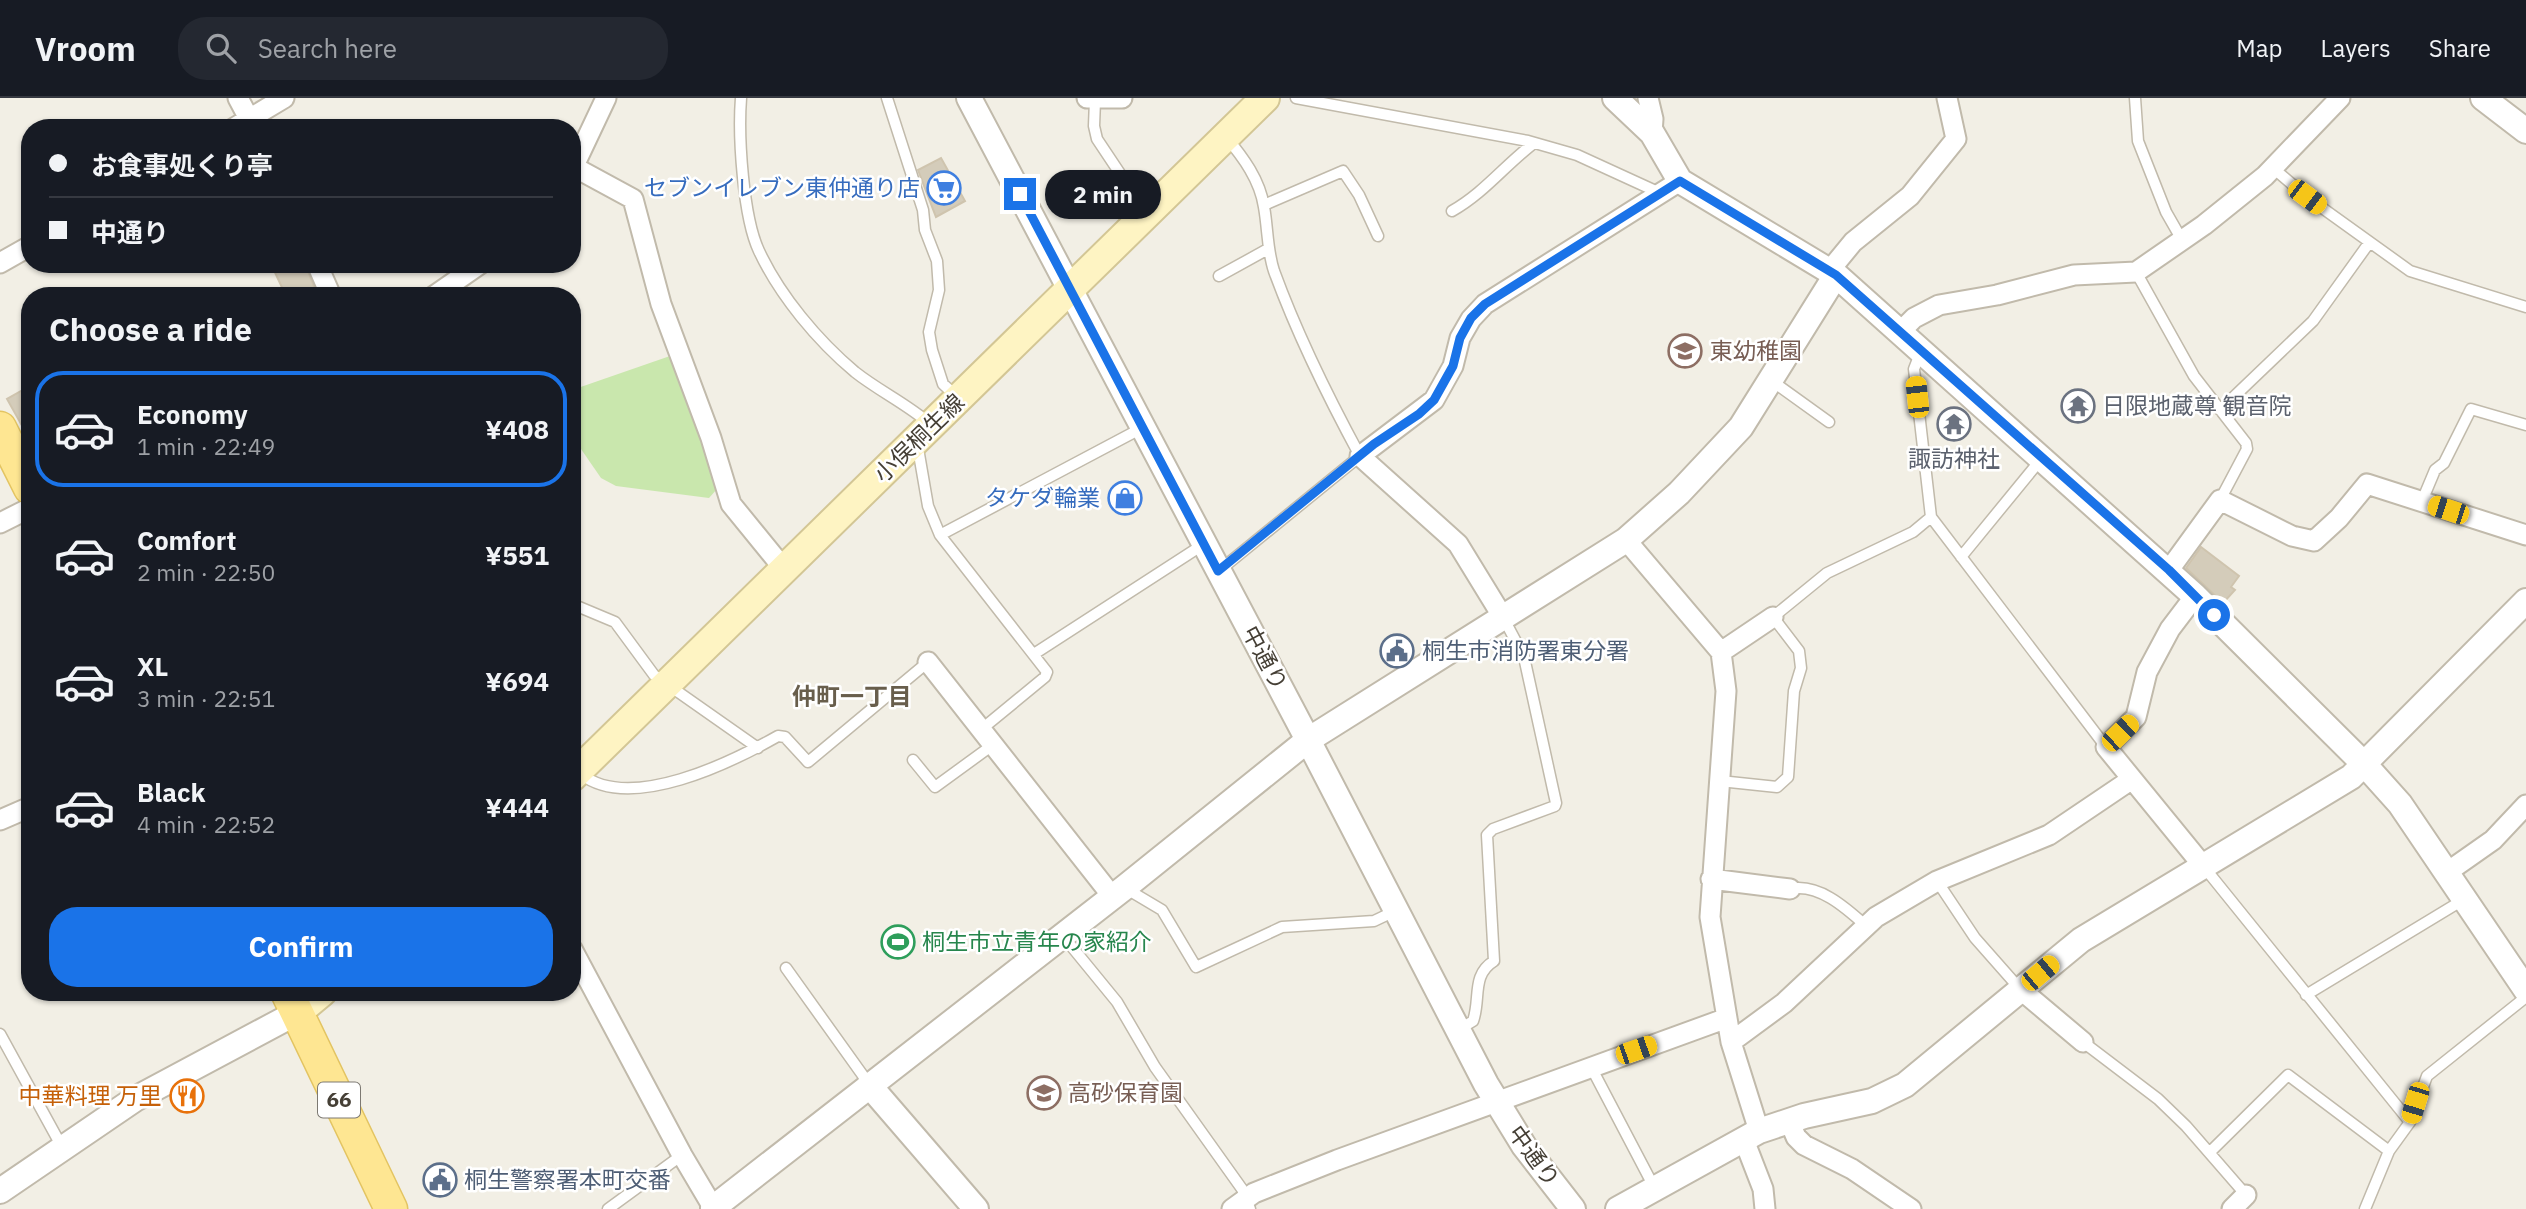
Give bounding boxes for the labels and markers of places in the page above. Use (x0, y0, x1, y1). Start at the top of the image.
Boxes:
supermarket icon: セブンイレブン東仲通り店 (925, 169, 963, 207)
place label: セブンイレブン東仲通り店 (644, 172, 920, 202)
school or university icon: 東幼稚園 (1666, 332, 1704, 370)
place label: 東幼稚園 (1710, 335, 1802, 365)
temple icon: 日限地蔵尊 観音院 (2059, 387, 2097, 425)
place label: 日限地蔵尊 観音院 (2102, 390, 2291, 420)
temple icon: 諏訪神社 (1935, 405, 1973, 443)
place label: 諏訪神社 (1908, 443, 2000, 473)
shop icon: タケダ輪業 (1106, 479, 1144, 517)
place label: タケダ輪業 (985, 482, 1100, 512)
public building icon: 桐生市消防署東分署 (1378, 632, 1416, 670)
place label: 桐生市消防署東分署 (1422, 635, 1629, 665)
sports icon: 桐生市立青年の家紹介 (879, 923, 917, 961)
place label: 桐生市立青年の家紹介 (922, 926, 1152, 956)
school or university icon: 高砂保育園 (1025, 1074, 1063, 1112)
restaurant icon: 中華料理 万里 (168, 1077, 206, 1115)
place label: 高砂保育園 (1068, 1077, 1183, 1107)
place label: 中華料理 万里 (19, 1080, 162, 1110)
public building icon: 桐生警察署本町交番 (421, 1161, 459, 1199)
place label: 桐生警察署本町交番 (464, 1164, 671, 1194)

